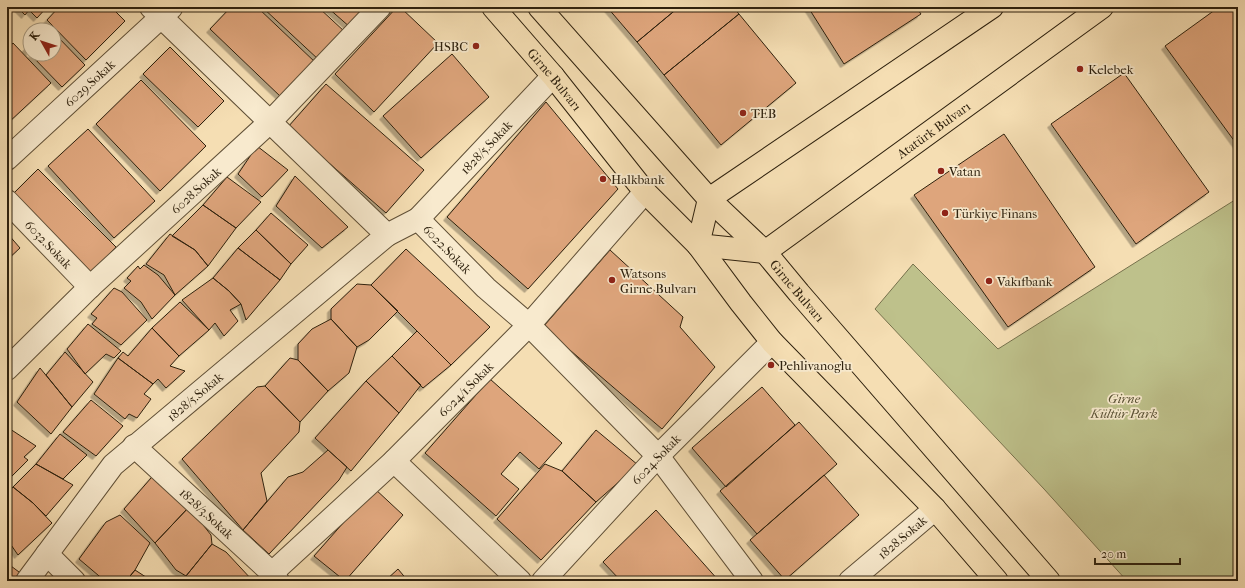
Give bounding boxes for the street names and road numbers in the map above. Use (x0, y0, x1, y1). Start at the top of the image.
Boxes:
street label: Girne Bulvarı (525, 45, 585, 113)
street label: 6029.Sokak (61, 56, 118, 110)
street label: Atatürk Bulvarı (893, 98, 973, 162)
street label: 1828/5.Sokak (457, 117, 515, 177)
street label: 6028.Sokak (168, 163, 224, 217)
street label: 6032.Sokak (22, 217, 76, 272)
street label: 6022.Sokak (420, 221, 475, 277)
street label: Girne Bulvarı (767, 257, 828, 325)
street label: 6024/1.Sokak (435, 358, 496, 420)
street label: 1828/5.Sokak (164, 369, 226, 424)
street label: 6024.Sokak (628, 431, 683, 487)
street label: 1828/3.Sokak (177, 484, 237, 542)
street label: 1828.Sokak (874, 512, 930, 562)

